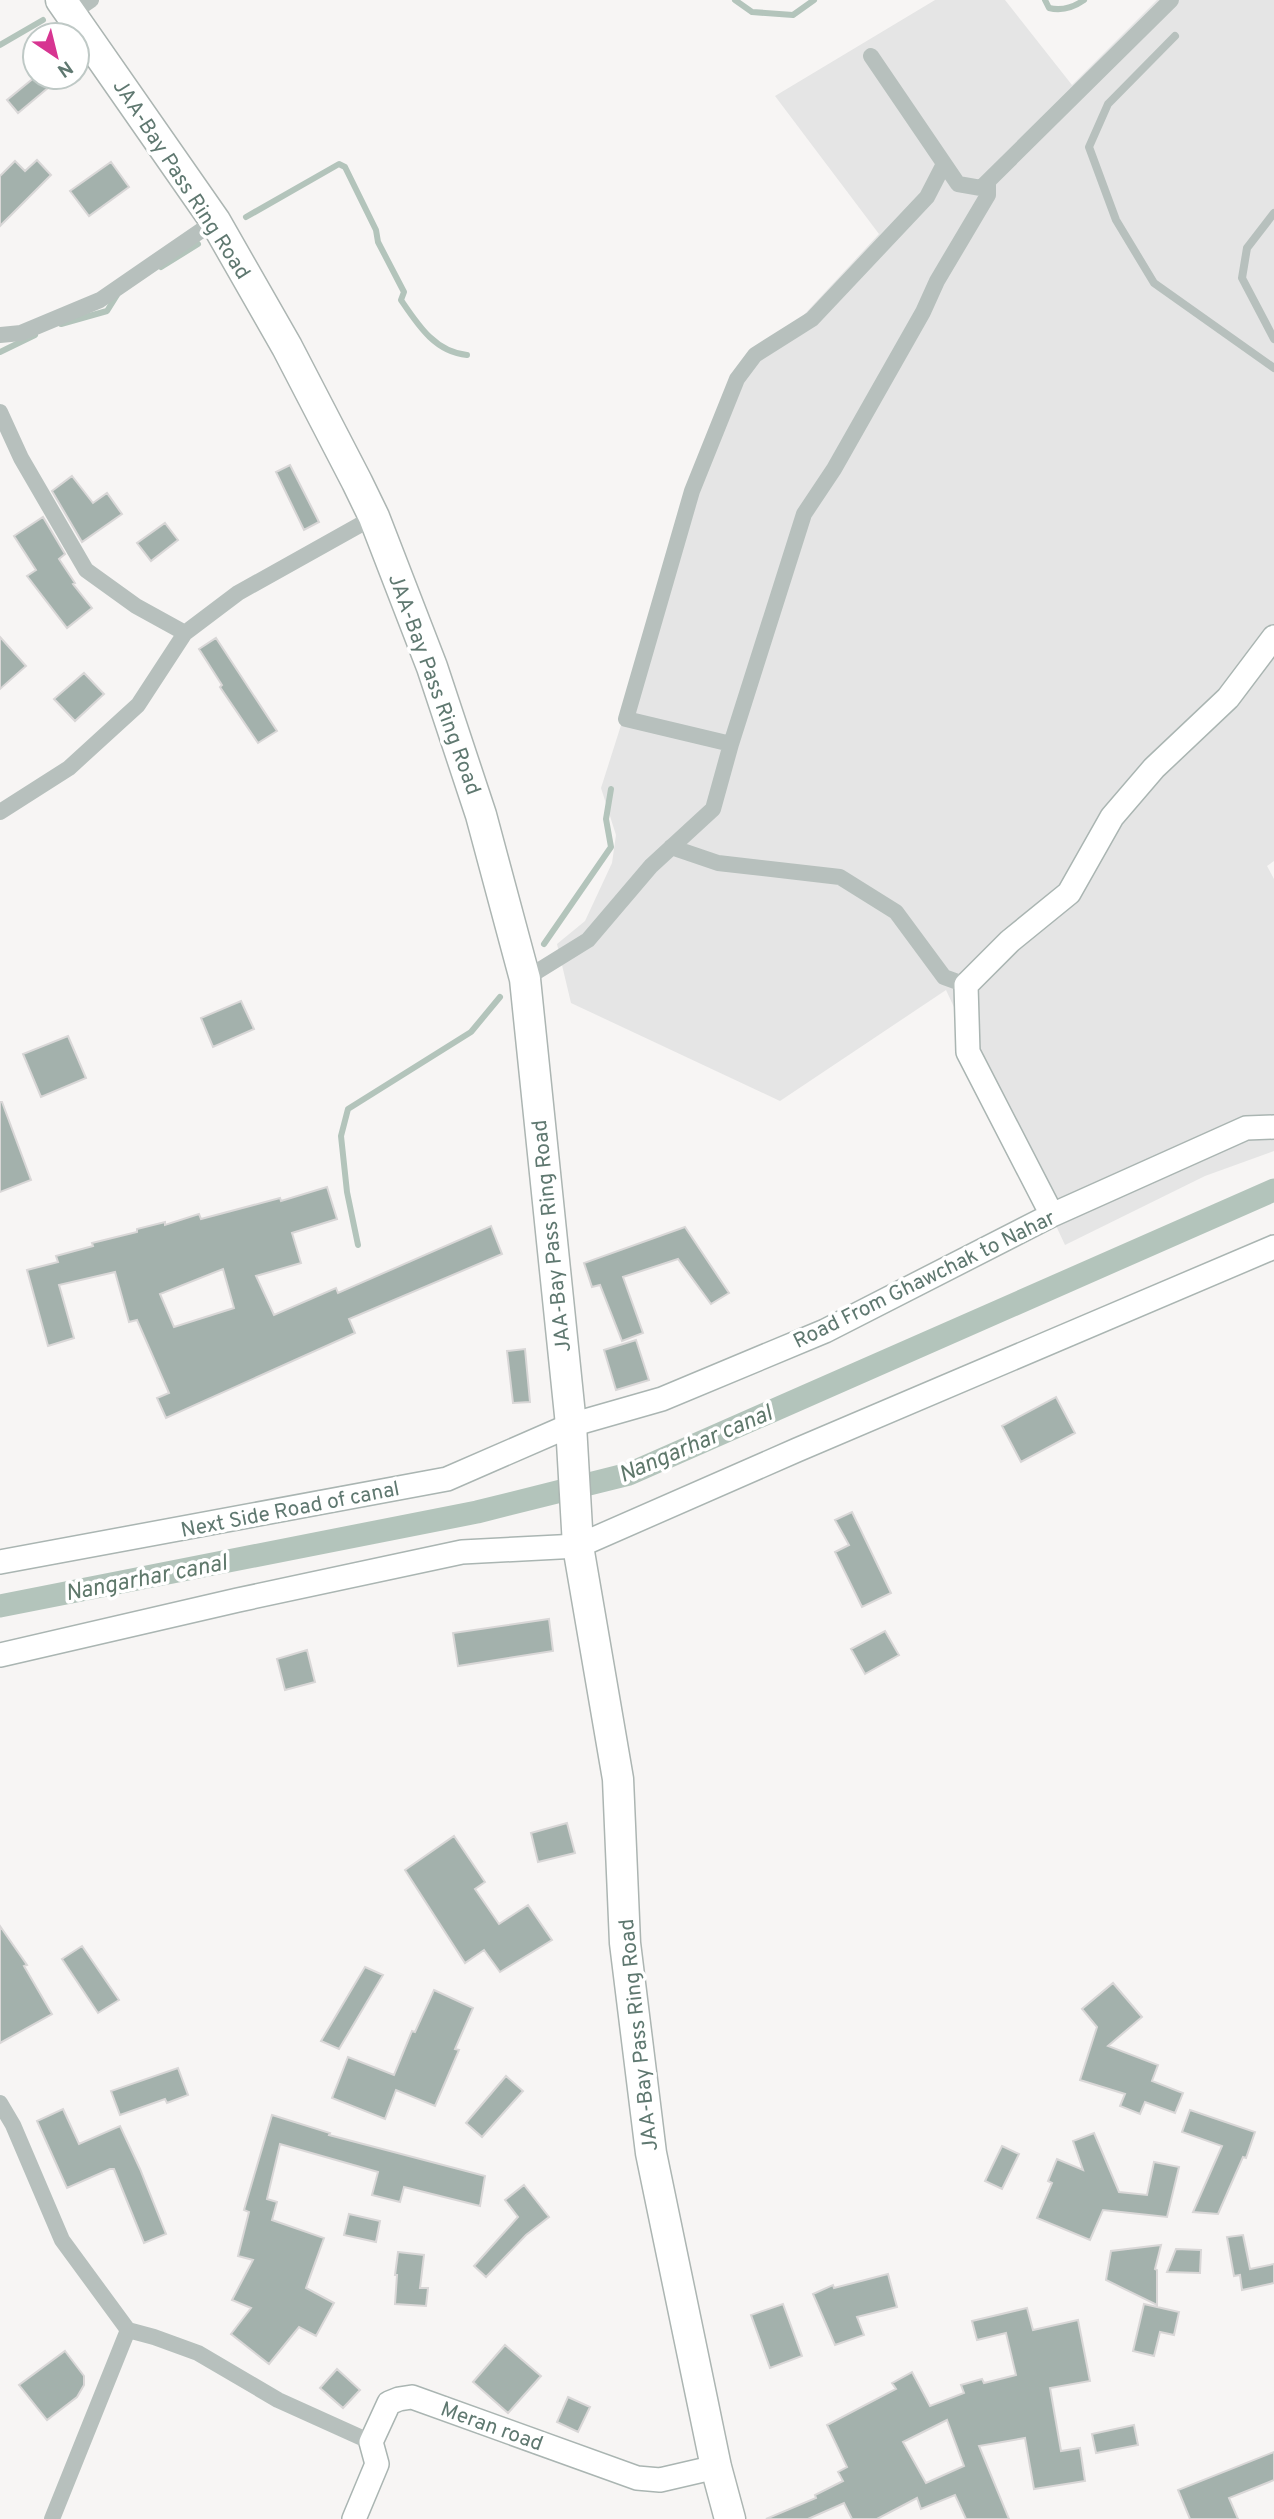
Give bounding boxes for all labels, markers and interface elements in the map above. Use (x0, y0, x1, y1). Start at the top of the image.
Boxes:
north arrow (21, 21, 91, 91)
text: N (52, 55, 77, 82)
street label: JAA-Bay Pass Ring Road (106, 75, 256, 285)
street label: JAA-Bay Pass Ring Road (381, 570, 486, 799)
street label: JAA-Bay Pass Ring Road (527, 1118, 578, 1353)
street label: Road From Ghawchak to Nahar (789, 1205, 1060, 1356)
water label: Nangarhar canal (615, 1399, 778, 1491)
street label: Next Side Road of canal (179, 1476, 402, 1545)
water label: Nangarhar canal (63, 1549, 231, 1609)
street label: JAA-Bay Pass Ring Road (614, 1917, 665, 2152)
street label: Meran road (437, 2396, 546, 2458)

